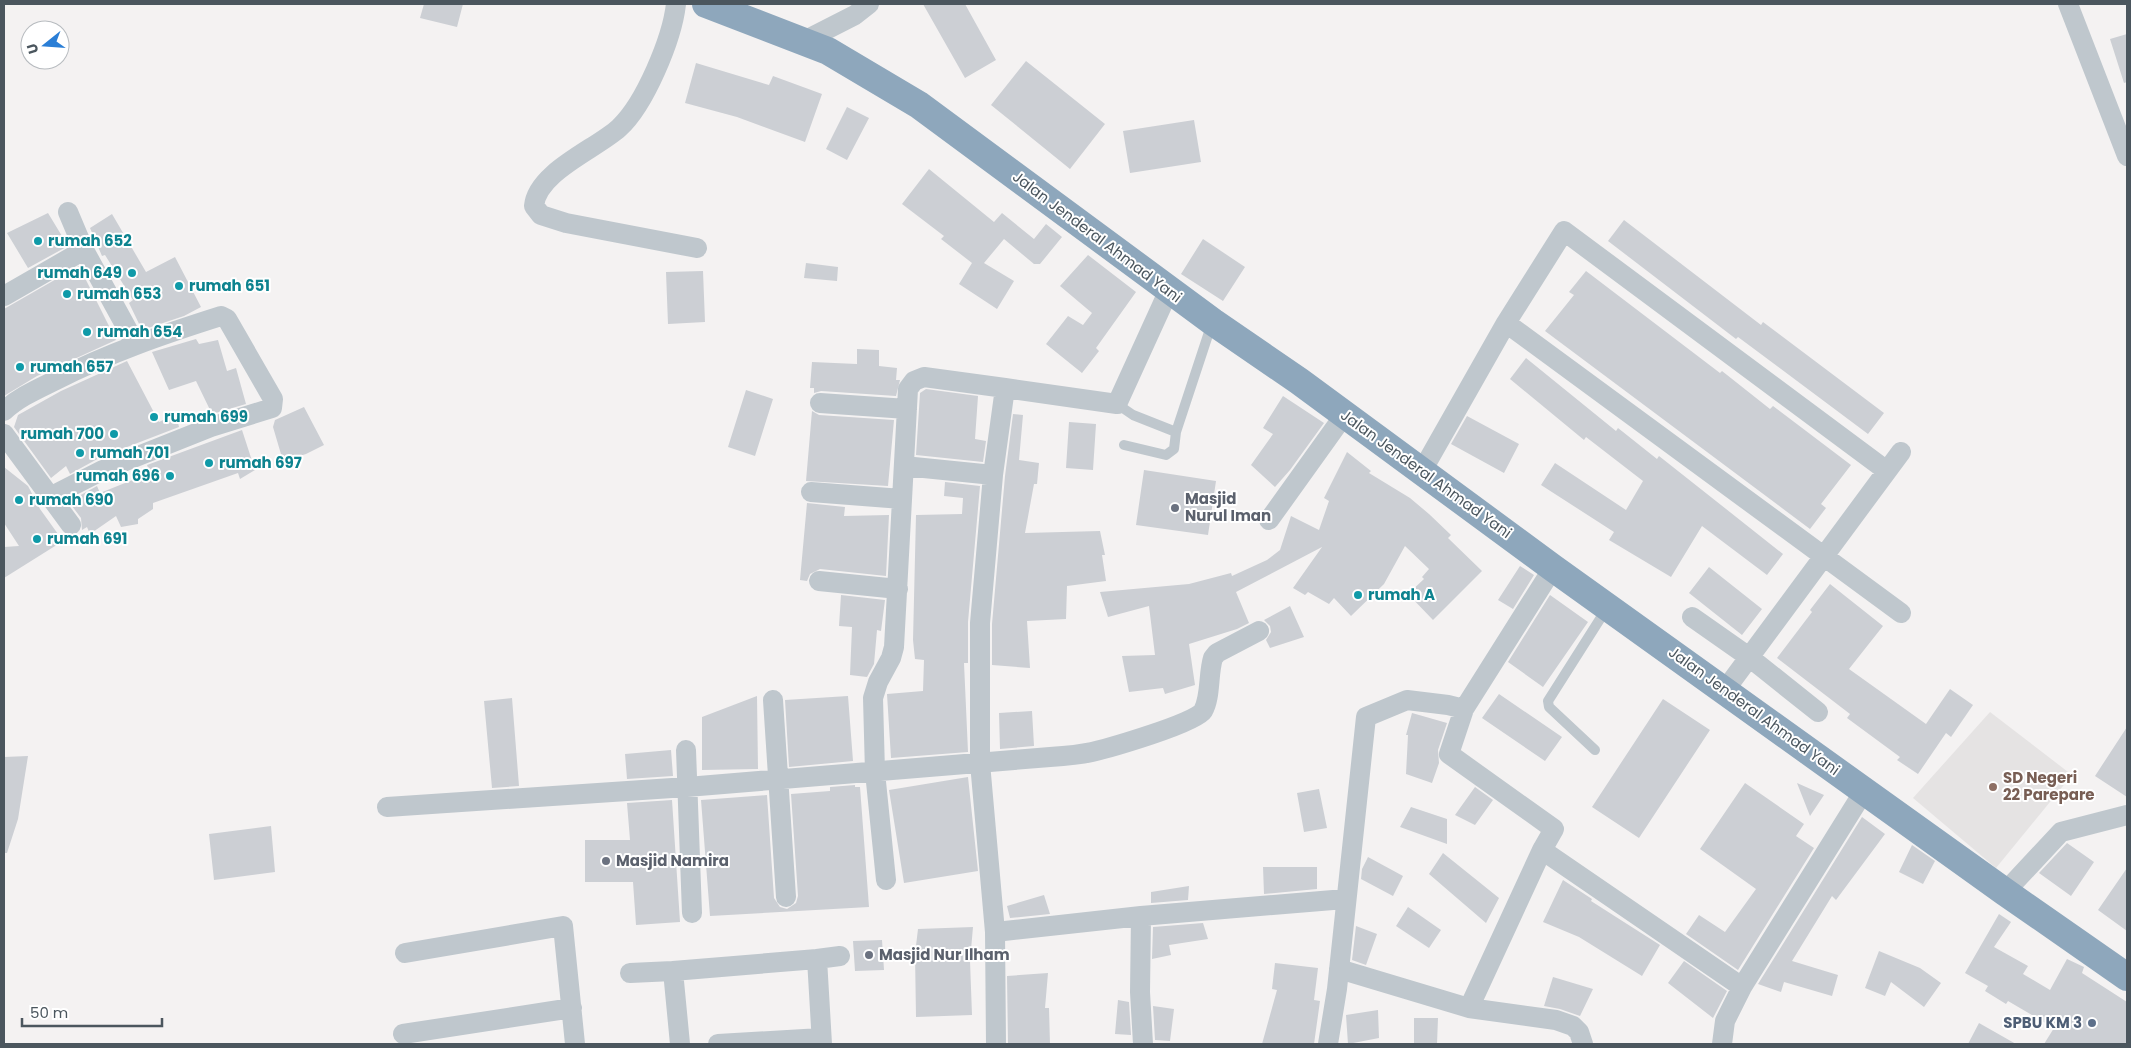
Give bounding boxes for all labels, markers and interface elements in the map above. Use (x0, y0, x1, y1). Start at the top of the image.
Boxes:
north arrow (20, 20, 70, 70)
text: U (22, 41, 44, 56)
street label: Jalan Jenderal Ahmad Yani (1008, 166, 1186, 307)
place label: rumah 652 (48, 230, 132, 251)
marker: rumah 652 (32, 235, 44, 247)
place label: rumah 649 (37, 262, 122, 283)
marker: rumah 649 (126, 267, 138, 279)
place label: rumah 651 (189, 275, 270, 296)
marker: rumah 651 (173, 280, 185, 292)
place label: rumah 653 (77, 283, 161, 304)
marker: rumah 653 (61, 288, 73, 300)
place label: rumah 654 (97, 321, 182, 342)
marker: rumah 654 (81, 326, 93, 338)
place label: rumah 657 (30, 356, 113, 377)
marker: rumah 657 (14, 361, 26, 373)
street label: Jalan Jenderal Ahmad Yani (1336, 404, 1516, 543)
place label: rumah 699 (164, 406, 248, 427)
marker: rumah 699 (148, 411, 160, 423)
place label: rumah 700 (21, 423, 104, 444)
marker: rumah 700 (108, 428, 120, 440)
place label: rumah 701 (90, 442, 169, 463)
marker: rumah 701 (74, 447, 86, 459)
place label: rumah 697 (219, 452, 302, 473)
marker: rumah 697 (203, 457, 215, 469)
place label: rumah 696 (76, 465, 160, 486)
marker: rumah 696 (164, 470, 176, 482)
place label: Masjid Nurul Iman (1185, 488, 1271, 526)
place label: rumah 690 (29, 489, 114, 510)
marker: rumah 690 (13, 494, 25, 506)
marker: Masjid Nurul Iman (1169, 502, 1181, 514)
place label: rumah 691 (47, 528, 127, 549)
marker: rumah 691 (31, 533, 43, 545)
place label: rumah A (1368, 584, 1435, 605)
marker: rumah A (1352, 589, 1364, 601)
street label: Jalan Jenderal Ahmad Yani (1664, 641, 1844, 780)
place label: SD Negeri 22 Parepare (2003, 767, 2095, 805)
marker: SD Negeri 22 Parepare (1987, 781, 1999, 793)
place label: Masjid Namira (616, 850, 729, 871)
marker: Masjid Namira (600, 855, 612, 867)
place label: Masjid Nur Ilham (879, 944, 1010, 965)
marker: Masjid Nur Ilham (863, 949, 875, 961)
scale bar (22, 996, 162, 1028)
text: 50 m (30, 1002, 68, 1023)
place label: SPBU KM 3 (2003, 1012, 2082, 1033)
marker: SPBU KM 3 (2086, 1017, 2098, 1029)

